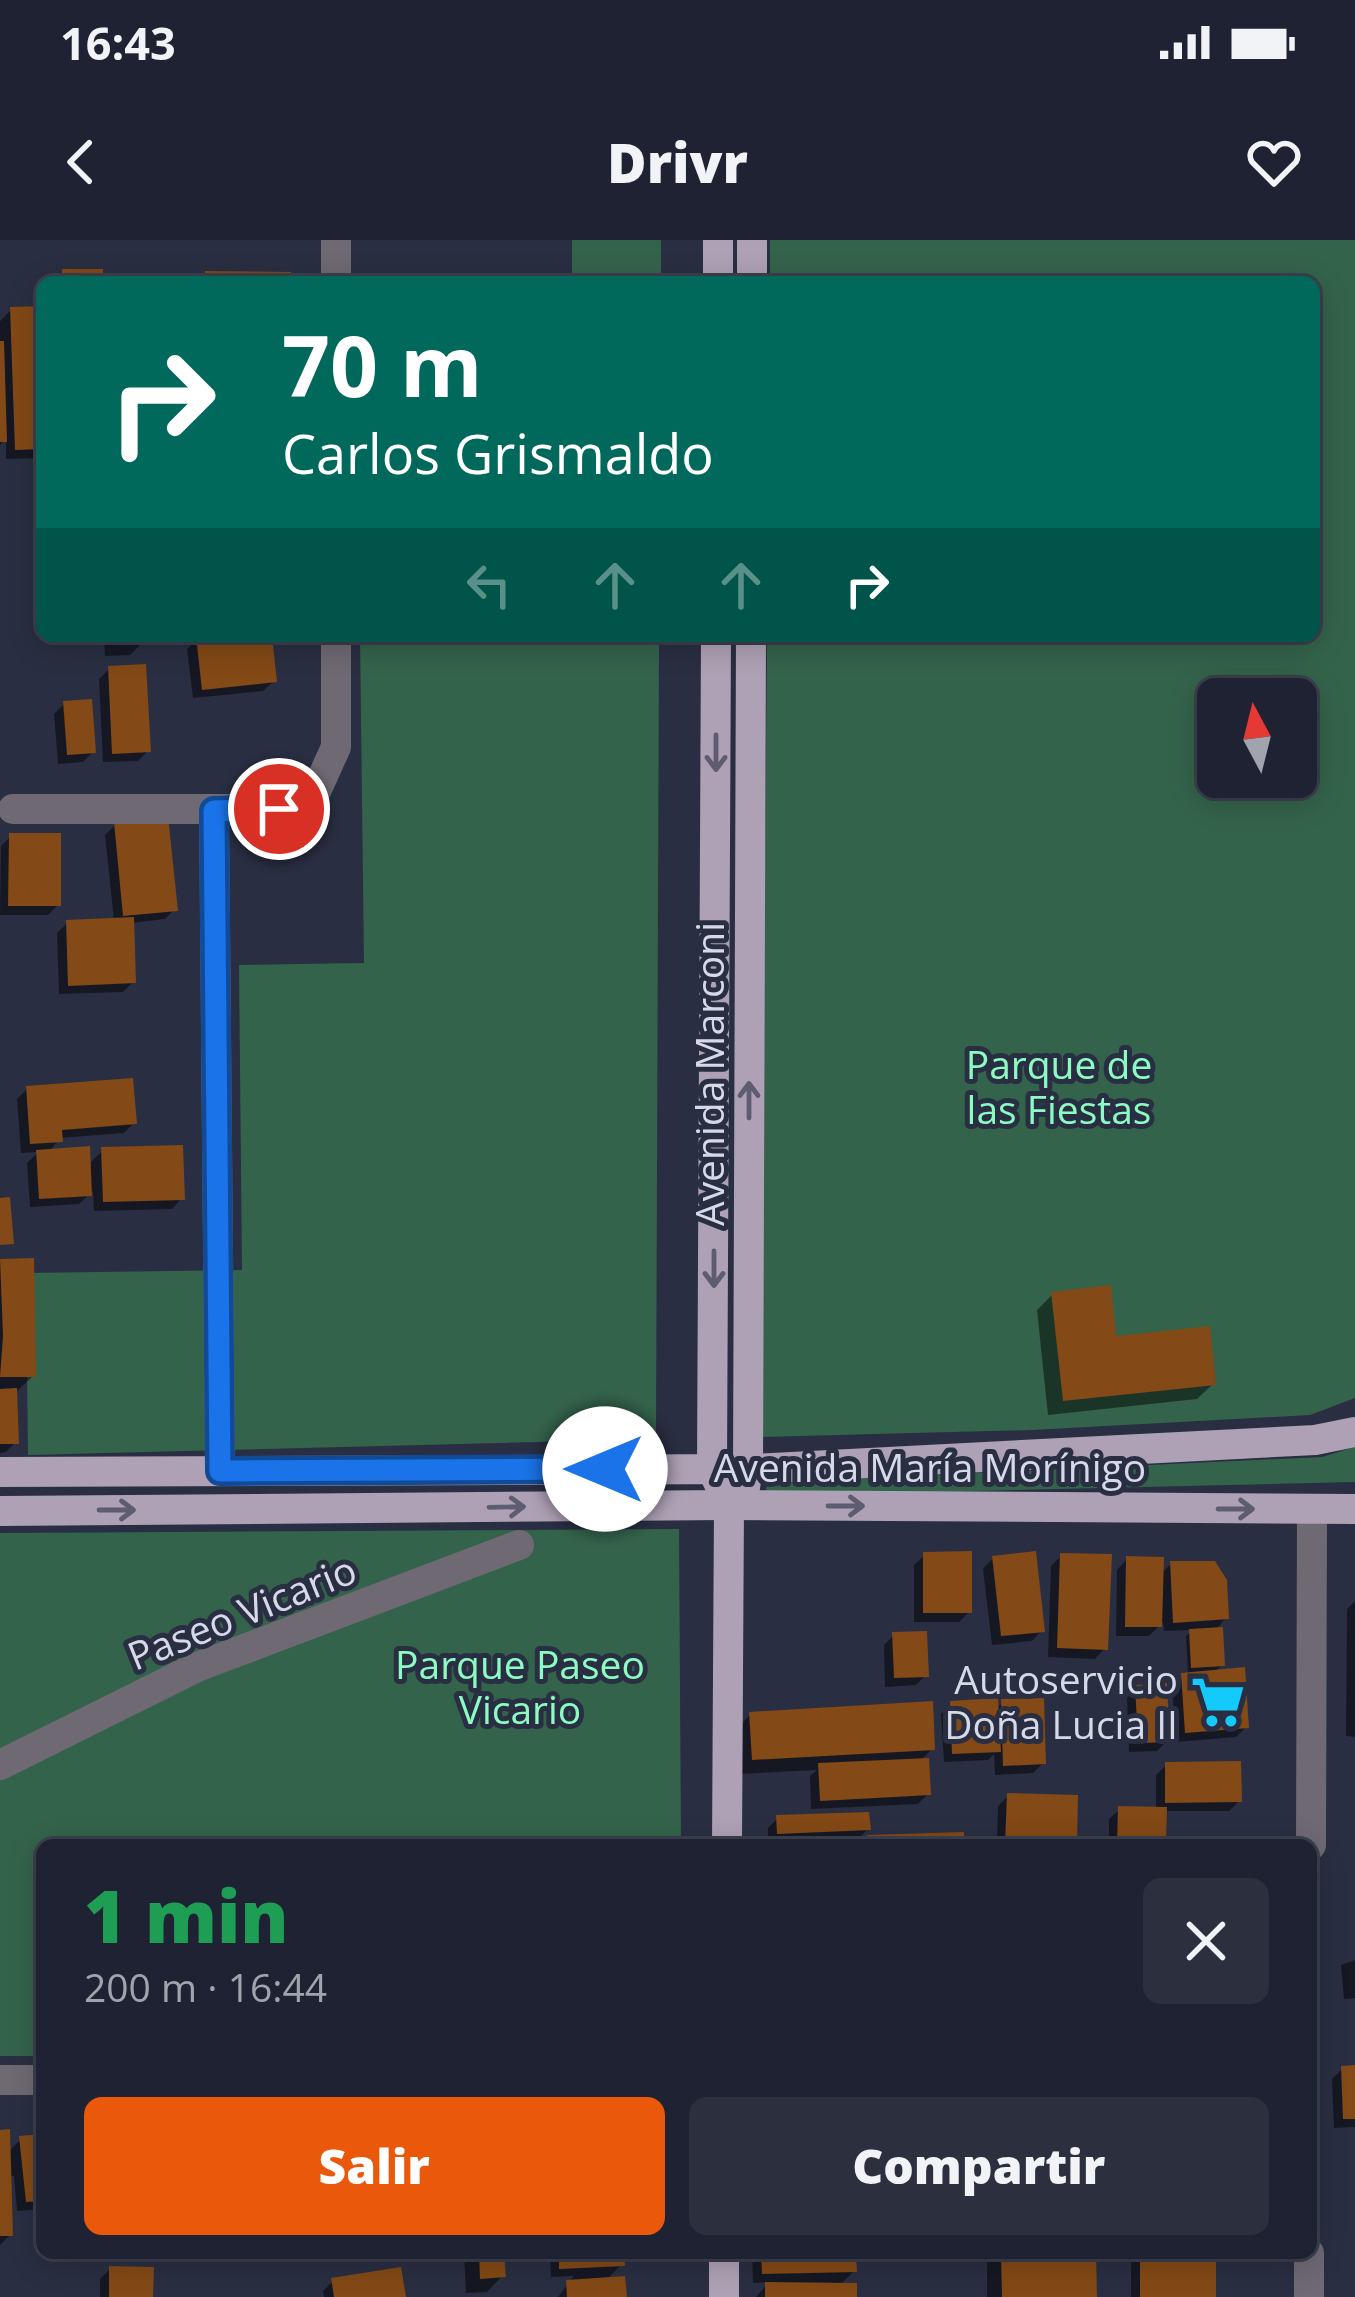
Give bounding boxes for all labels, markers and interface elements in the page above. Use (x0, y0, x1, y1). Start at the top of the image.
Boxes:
text: 16:43 (60, 12, 176, 73)
text: Drivr (607, 125, 748, 199)
icon: back (48, 129, 114, 195)
icon: heart (1241, 129, 1307, 195)
text: 70 m (282, 307, 482, 422)
icon: right (84, 324, 240, 480)
text: Carlos Grismaldo (282, 416, 714, 490)
icon: left (456, 552, 522, 618)
icon: ahead (582, 552, 648, 618)
icon: ahead (708, 552, 774, 618)
icon: right (834, 552, 900, 618)
north arrow (1197, 678, 1317, 798)
map controls (1197, 678, 1317, 798)
one-way arrow (705, 733, 727, 772)
pin (228, 758, 330, 860)
icon: arrive (246, 776, 312, 842)
street label: Avenida Marconi (682, 922, 735, 1226)
park label: Parque de las Fiestas (966, 1037, 1152, 1135)
one-way arrow (738, 1081, 760, 1120)
one-way arrow (702, 1249, 725, 1288)
position arrow (542, 1406, 668, 1532)
street label: Avenida María Morínigo (714, 1440, 1146, 1493)
one-way arrow (826, 1495, 865, 1517)
one-way arrow (487, 1496, 526, 1518)
one-way arrow (1216, 1498, 1255, 1520)
one-way arrow (97, 1499, 136, 1522)
street label: Paseo Vicario (119, 1542, 364, 1681)
park label: Parque Paseo Vicario (395, 1637, 645, 1735)
place label: Autoservicio Doña Lucia II (944, 1652, 1178, 1750)
supermarket icon: Autoservicio Doña Lucia II (1189, 1673, 1247, 1731)
text: 1 min (84, 1866, 289, 1964)
button: close (1143, 1878, 1269, 2004)
text: 200 m · 16:44 (84, 1960, 327, 2013)
button: Salir (84, 2097, 665, 2235)
button: Compartir (689, 2097, 1269, 2235)

